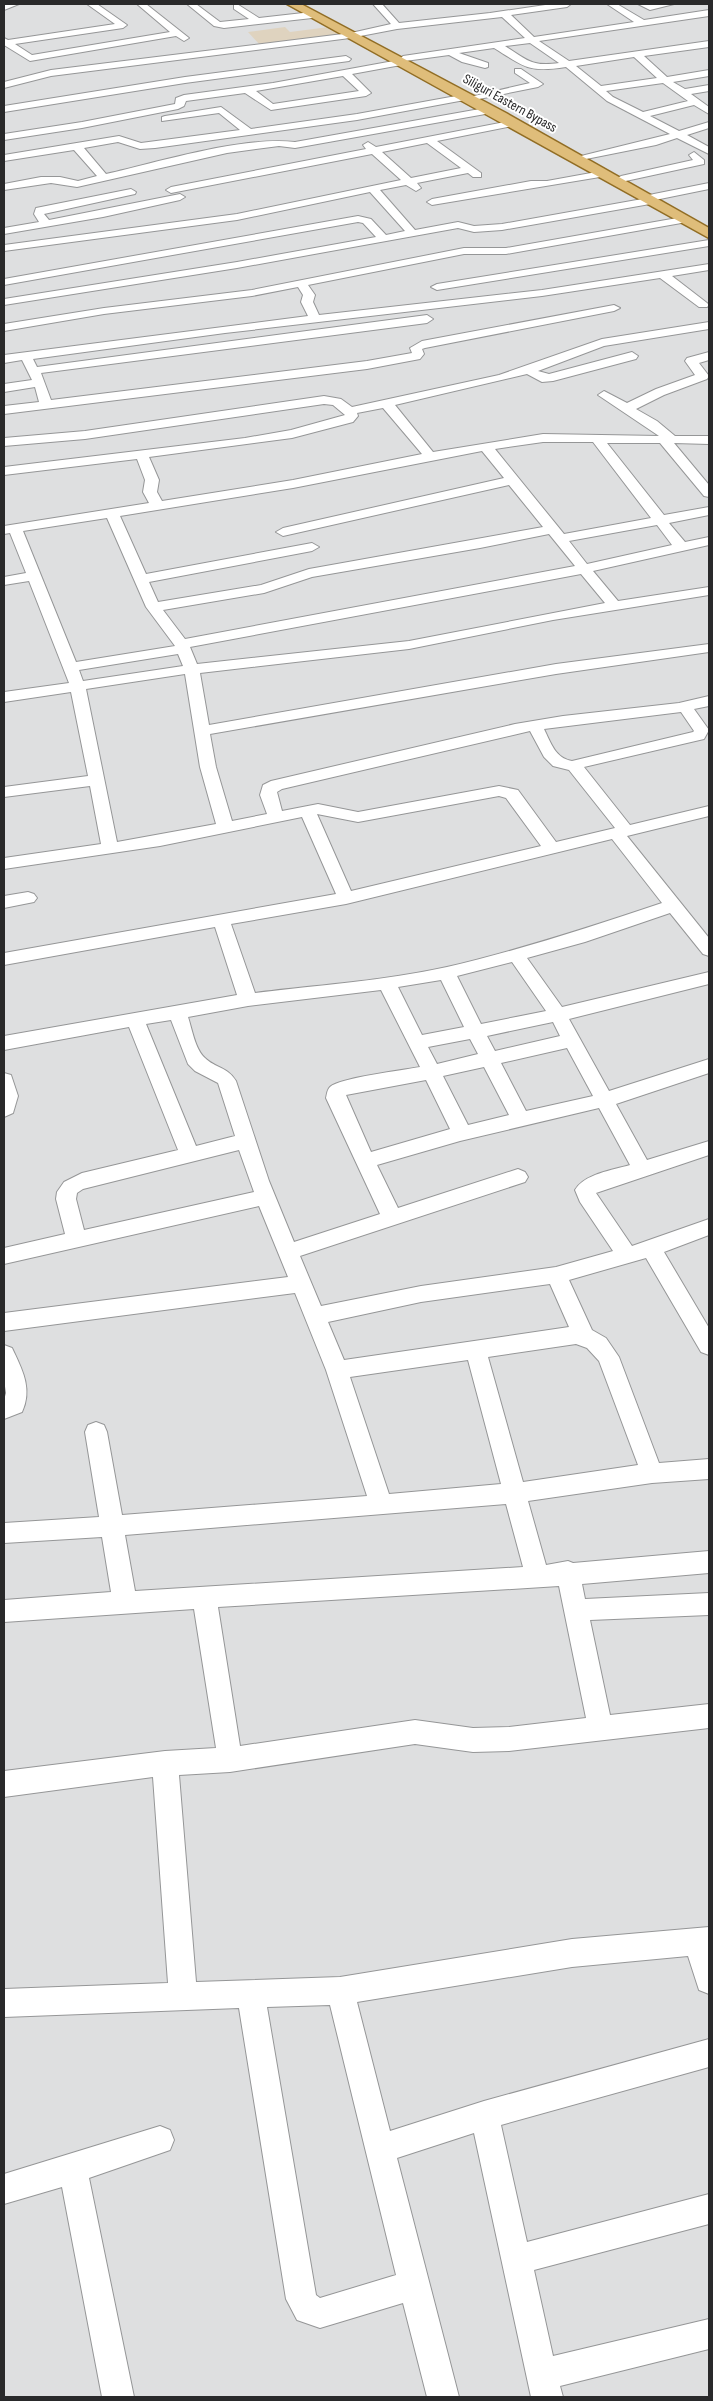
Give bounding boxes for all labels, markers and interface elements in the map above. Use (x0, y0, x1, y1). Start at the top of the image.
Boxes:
street label: Siliguri Eastern Bypass (460, 70, 560, 136)

